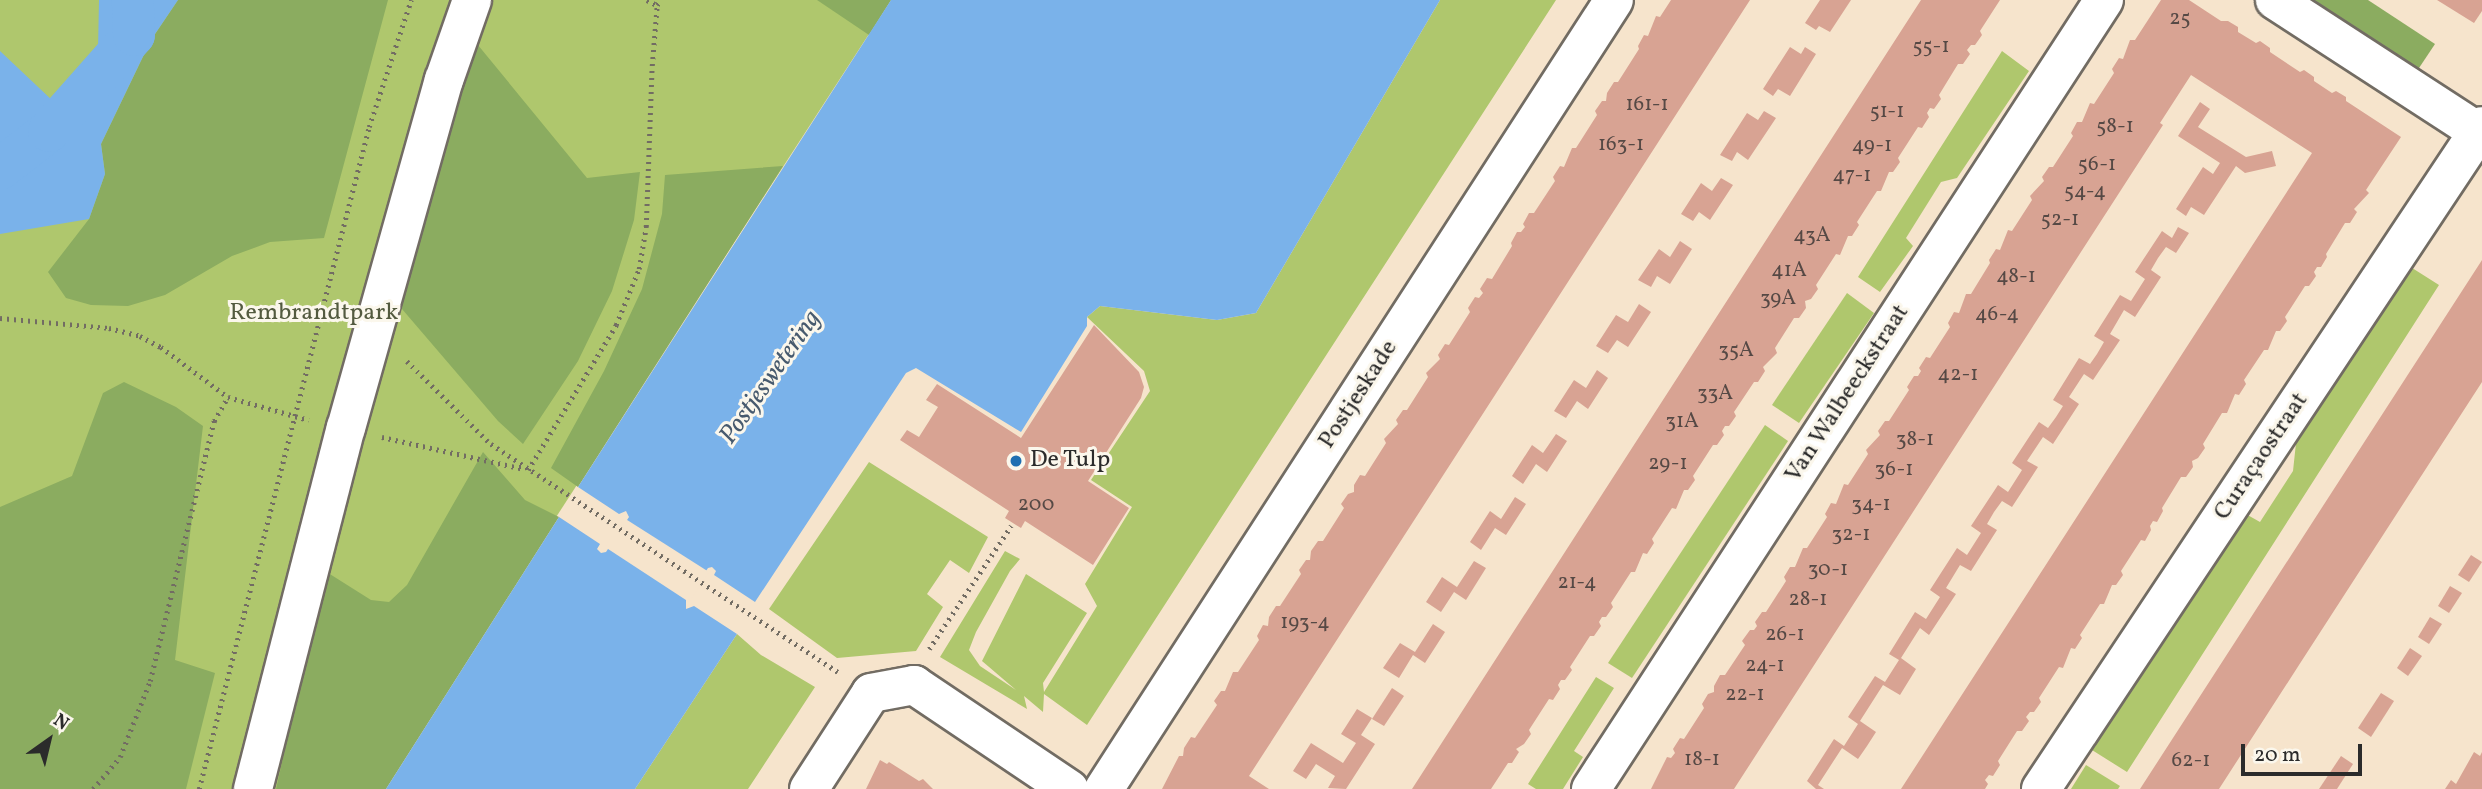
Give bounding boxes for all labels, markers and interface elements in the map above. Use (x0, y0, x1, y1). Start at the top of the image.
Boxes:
house number: 25 (2169, 6, 2191, 32)
house number: 55-1 (1912, 34, 1950, 60)
house number: 161-1 (1625, 92, 1669, 118)
house number: 51-1 (1870, 99, 1904, 125)
house number: 58-1 (2096, 114, 2134, 140)
house number: 163-1 (1598, 132, 1644, 158)
house number: 49-1 (1852, 133, 1892, 159)
house number: 56-1 (2078, 152, 2116, 178)
house number: 47-1 (1833, 163, 1871, 189)
house number: 54-4 (2064, 179, 2106, 205)
house number: 52-1 (2041, 207, 2079, 233)
house number: 43A (1793, 223, 1831, 249)
house number: 41A (1771, 258, 1807, 284)
house number: 48-1 (1996, 264, 2036, 290)
house number: 39A (1760, 286, 1796, 312)
street label: Van Walbeeckstraat (1780, 299, 1916, 489)
park label: Rembrandtpark (230, 300, 398, 328)
house number: 46-4 (1975, 302, 2019, 328)
water label: Postjeswetering (714, 305, 828, 451)
street label: Postjeskade (1313, 335, 1405, 455)
house number: 35A (1718, 338, 1754, 364)
house number: 42-1 (1938, 362, 1978, 388)
house number: 33A (1697, 381, 1733, 407)
street label: Curaçaostraat (2209, 388, 2315, 526)
house number: 31A (1665, 409, 1699, 435)
house number: 38-1 (1896, 427, 1934, 453)
place label: De Tulp (1030, 447, 1111, 475)
house number: 29-1 (1648, 451, 1688, 477)
marker: De Tulp (1008, 453, 1024, 469)
house number: 36-1 (1875, 457, 1913, 483)
house number: 200 (1018, 492, 1054, 518)
house number: 34-1 (1851, 492, 1891, 518)
house number: 32-1 (1832, 522, 1870, 548)
house number: 30-1 (1808, 557, 1848, 583)
house number: 21-4 (1557, 570, 1597, 596)
house number: 28-1 (1789, 587, 1827, 613)
house number: 193-4 (1280, 610, 1330, 636)
house number: 26-1 (1765, 622, 1805, 648)
house number: 24-1 (1745, 653, 1785, 679)
house number: 22-1 (1725, 682, 1765, 708)
north arrow (14, 705, 84, 775)
text: N (48, 708, 74, 737)
scale bar (2244, 730, 2365, 774)
text: 20 m (2254, 741, 2300, 770)
house number: 18-1 (1684, 747, 1720, 773)
house number: 62-1 (2172, 748, 2210, 774)

